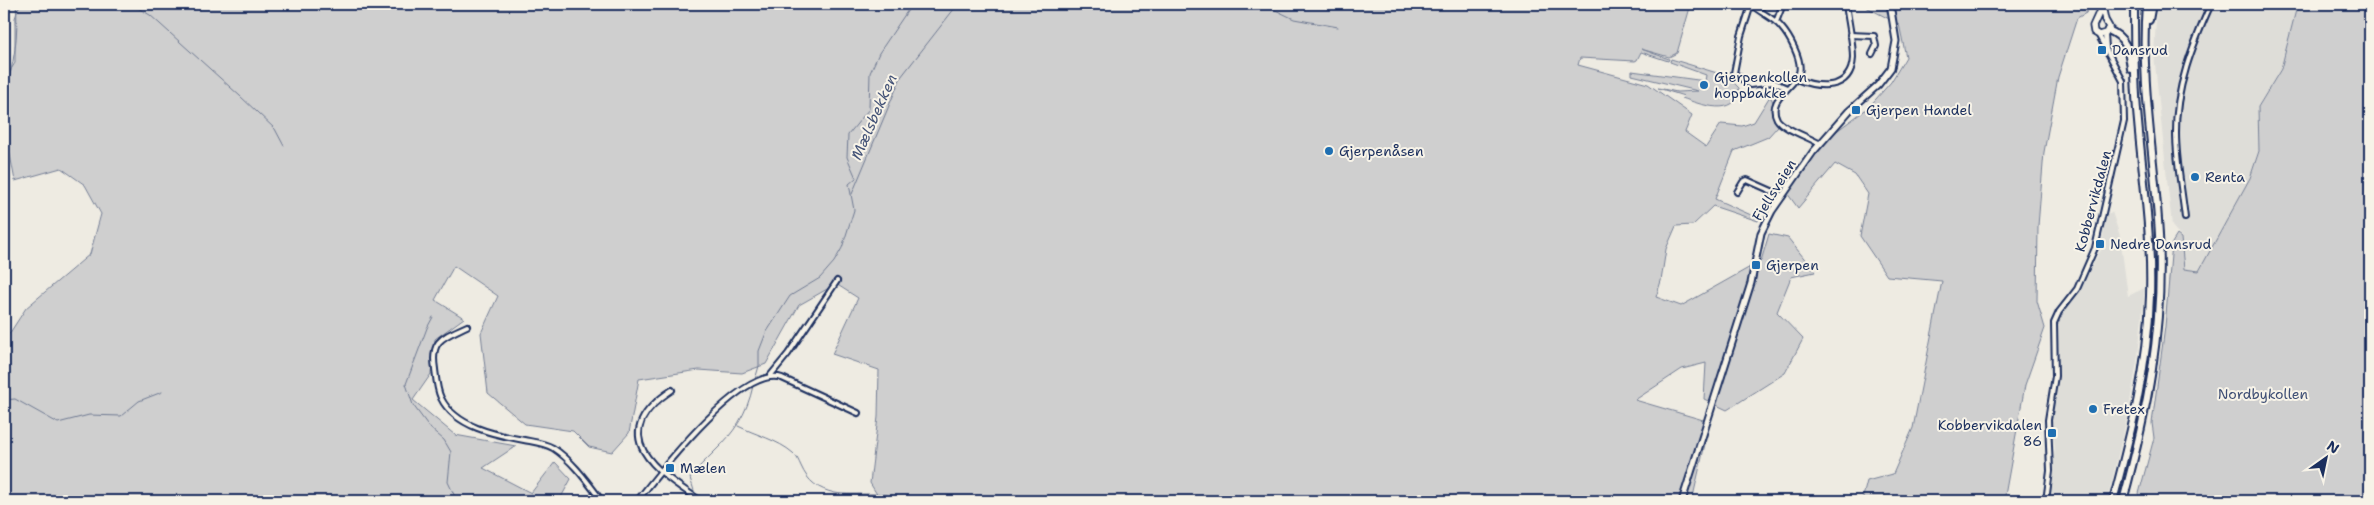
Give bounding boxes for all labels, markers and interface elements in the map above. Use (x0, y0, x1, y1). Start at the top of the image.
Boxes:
place label: Dansrud (2112, 41, 2168, 59)
marker: Dansrud (2096, 44, 2108, 56)
place label: Gjerpenkollen hoppbakke (1714, 68, 1808, 102)
water label: Mælsbekken (846, 71, 902, 163)
marker: Gjerpenkollen hoppbakke (1698, 79, 1710, 91)
place label: Gjerpen Handel (1866, 101, 1972, 119)
marker: Gjerpen Handel (1850, 104, 1862, 116)
place label: Gjerpenåsen (1339, 142, 1424, 160)
marker: Gjerpenåsen (1323, 145, 1335, 157)
street label: Kobbervikdalen (2071, 148, 2115, 254)
street label: Fjellsveien (1748, 155, 1800, 224)
place label: Renta (2205, 168, 2245, 186)
marker: Renta (2189, 171, 2201, 183)
place label: Nedre Dansrud (2110, 235, 2212, 253)
marker: Nedre Dansrud (2094, 238, 2106, 250)
place label: Gjerpen (1766, 256, 1819, 274)
marker: Gjerpen (1750, 259, 1762, 271)
park label: Nordbykollen (2218, 385, 2309, 403)
place label: Fretex (2103, 400, 2145, 418)
marker: Fretex (2087, 403, 2099, 415)
place label: Kobbervikdalen 86 (1938, 416, 2042, 450)
marker: Kobbervikdalen 86 (2046, 427, 2058, 439)
north arrow (2302, 432, 2352, 482)
text: N (2324, 437, 2343, 458)
place label: Mælen (680, 459, 727, 477)
marker: Mælen (664, 462, 676, 474)

